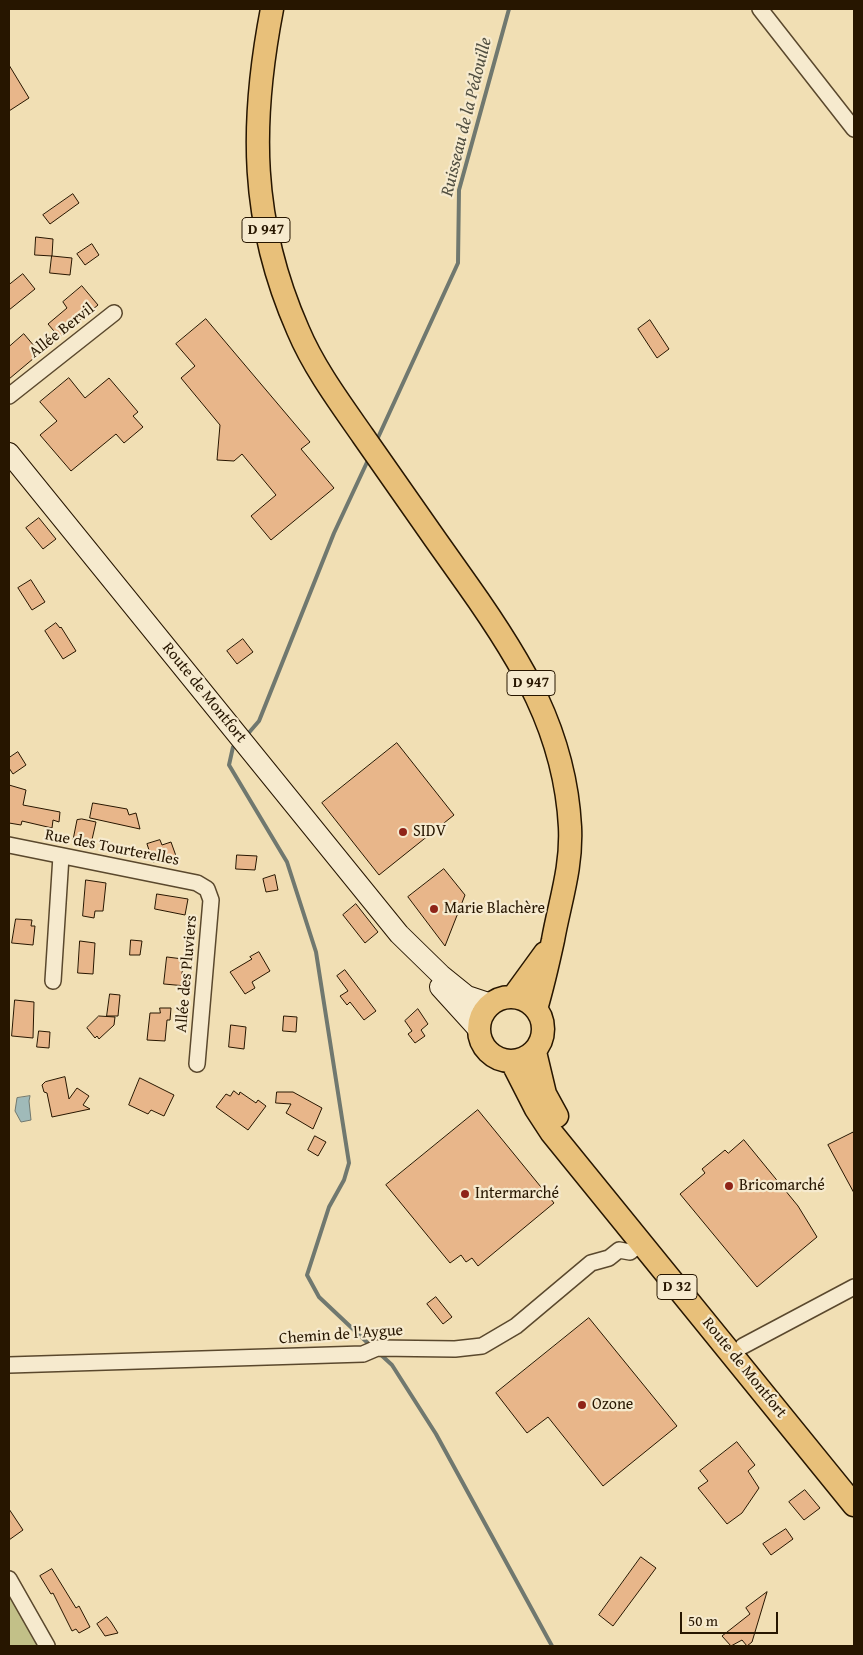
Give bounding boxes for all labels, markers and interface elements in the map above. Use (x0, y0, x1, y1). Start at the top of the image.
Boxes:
water label: Ruisseau de la Pédouille (437, 35, 497, 199)
road number: D 947 (242, 218, 290, 242)
street label: Allée Bervil (26, 300, 98, 362)
street label: Route de Montfort (158, 639, 250, 747)
road number: D 947 (507, 670, 555, 696)
place label: SIDV (413, 822, 446, 842)
street label: Rue des Tourterelles (43, 826, 181, 870)
marker: SIDV (397, 826, 409, 838)
place label: Marie Blachère (444, 899, 545, 919)
marker: Marie Blachère (428, 903, 440, 915)
street label: Allée des Pluviers (172, 914, 202, 1034)
place label: Bricomarché (739, 1176, 825, 1196)
marker: Bricomarché (723, 1180, 735, 1192)
place label: Intermarché (475, 1184, 559, 1204)
marker: Intermarché (459, 1188, 471, 1200)
road number: D 32 (657, 1274, 697, 1300)
street label: Route de Montfort (698, 1314, 790, 1422)
street label: Chemin de l'Aygue (278, 1321, 404, 1349)
place label: Ozone (592, 1395, 633, 1415)
marker: Ozone (576, 1399, 588, 1411)
scale bar (683, 1602, 780, 1634)
text: 50 m (688, 1610, 718, 1631)

